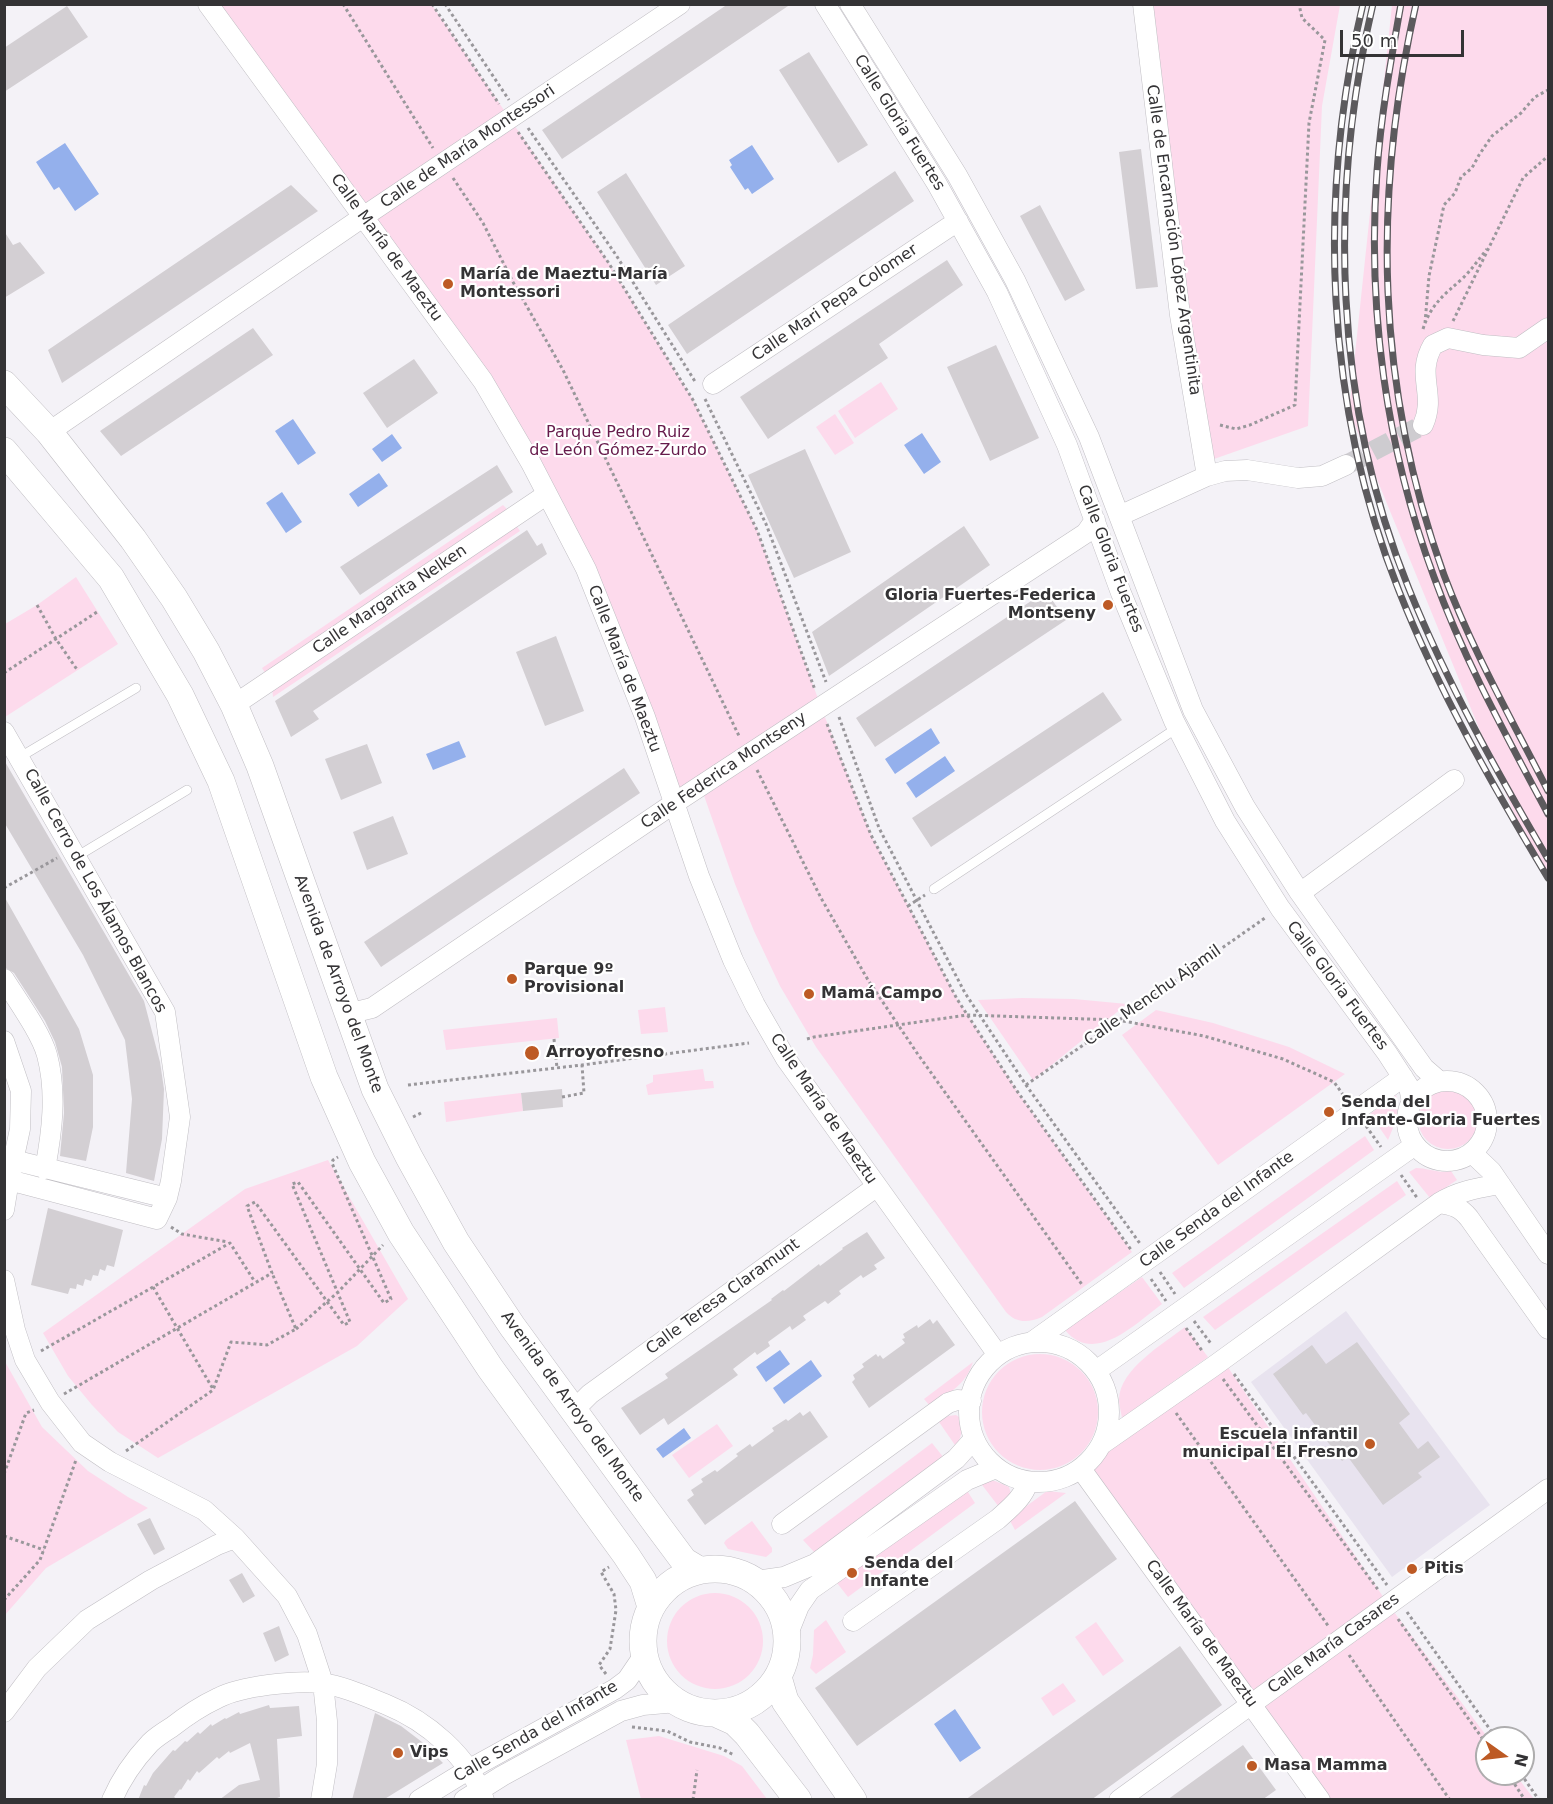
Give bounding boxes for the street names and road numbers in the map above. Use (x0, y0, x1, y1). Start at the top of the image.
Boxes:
street label: Calle Gloria Fuertes (849, 51, 949, 195)
street label: Calle de María Montessori (377, 81, 559, 213)
street label: Calle de Encarnación López Argentinita (1142, 83, 1204, 397)
street label: Calle María de Maeztu (326, 170, 446, 326)
street label: Calle Mari Pepa Colomer (749, 240, 921, 366)
street label: Calle Gloria Fuertes (1073, 482, 1147, 636)
street label: Calle Margarita Nelken (309, 541, 471, 659)
street label: Calle María de Maeztu (583, 583, 665, 755)
street label: Calle Federica Montseny (638, 708, 810, 834)
street label: Calle Cerro de Los Álamos Blancos (20, 765, 170, 1017)
street label: Avenida de Arroyo del Monte (289, 872, 387, 1096)
street label: Calle Gloria Fuertes (1282, 918, 1392, 1054)
street label: Calle Menchu Ajamil (1081, 942, 1225, 1050)
street label: Calle María de Maeztu (765, 1030, 881, 1188)
street label: Calle Senda del Infante (1136, 1148, 1298, 1272)
street label: Calle Teresa Claramunt (643, 1235, 803, 1359)
street label: Avenida de Arroyo del Monte (496, 1308, 648, 1506)
street label: Calle María de Maeztu (1141, 1556, 1261, 1712)
street label: Calle María Casares (1265, 1590, 1403, 1698)
street label: Calle Senda del Infante (451, 1677, 621, 1787)

